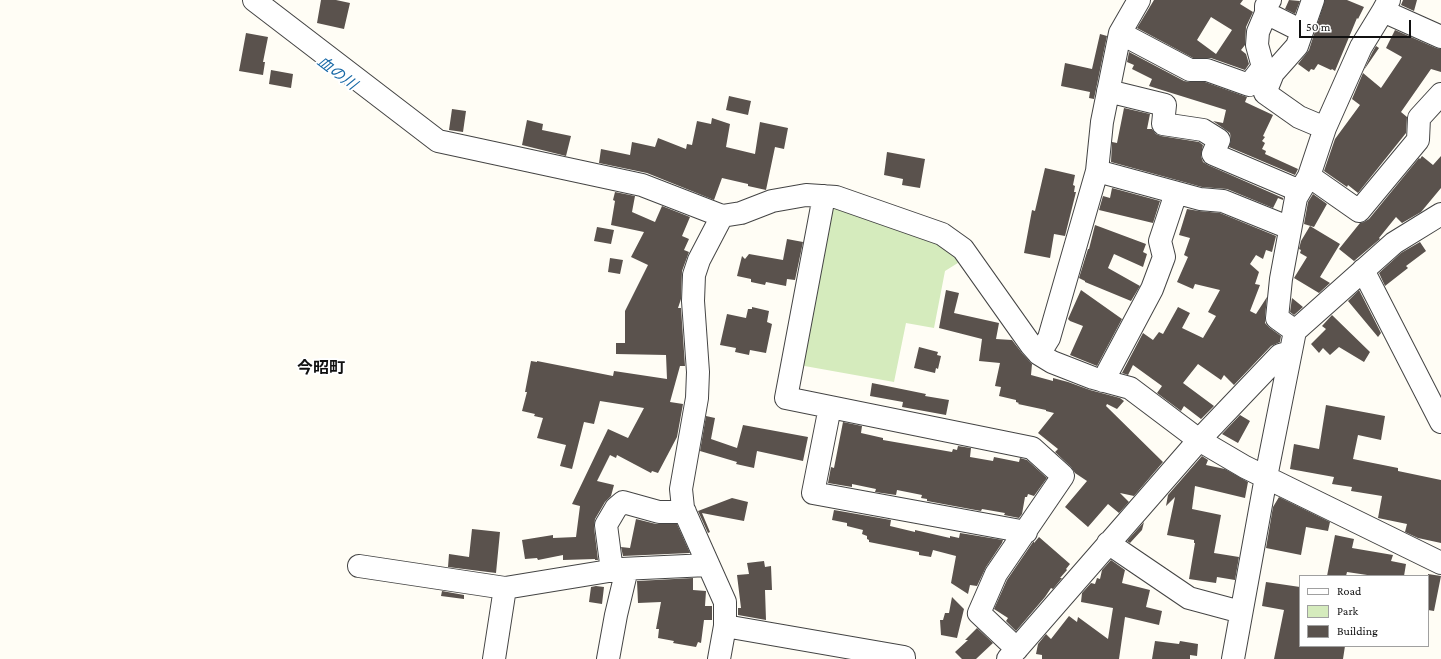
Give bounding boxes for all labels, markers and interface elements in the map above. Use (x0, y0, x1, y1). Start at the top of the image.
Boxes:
scale bar (1301, 12, 1413, 38)
text: 50 m (1306, 20, 1330, 34)
water label: 血の川 (314, 52, 360, 94)
district label: 今昭町 (297, 358, 345, 378)
legend (1299, 575, 1429, 647)
text: Road (1337, 584, 1361, 598)
text: Park (1337, 604, 1358, 618)
text: Building (1337, 624, 1378, 638)

